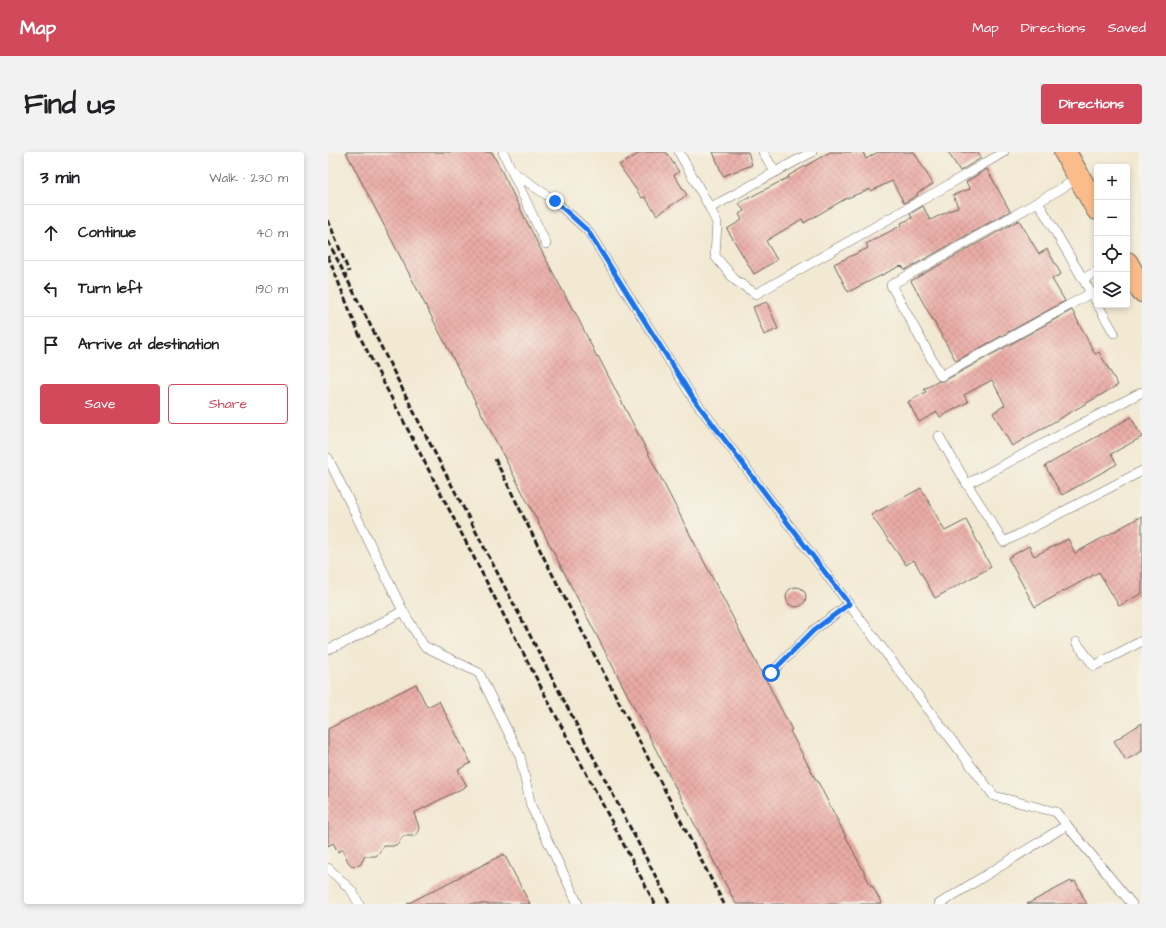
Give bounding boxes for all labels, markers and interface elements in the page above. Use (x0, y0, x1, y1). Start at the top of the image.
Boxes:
text: Map (20, 15, 56, 42)
text: Map (972, 18, 999, 38)
text: Directions (1021, 18, 1086, 38)
text: Saved (1108, 18, 1146, 38)
button: Directions (1041, 84, 1142, 124)
text: Find us (24, 85, 115, 124)
map controls (1094, 164, 1130, 308)
button: + (1094, 164, 1130, 200)
text: 3 min (40, 166, 80, 190)
text: Walk · 230 m (209, 169, 288, 187)
route end (546, 192, 564, 210)
button: − (1094, 200, 1130, 236)
icon: ahead (40, 222, 62, 244)
text: Continue (78, 222, 136, 243)
text: 40 m (256, 224, 288, 242)
button: locate (1094, 236, 1130, 272)
button: layers (1094, 272, 1130, 308)
icon: left (40, 278, 62, 300)
text: Turn left (78, 278, 142, 299)
text: 190 m (255, 280, 288, 298)
icon: arrive (40, 334, 62, 356)
text: Arrive at destination (78, 334, 219, 355)
button: Save (40, 384, 160, 424)
button: Share (168, 384, 288, 424)
route start (762, 664, 780, 682)

